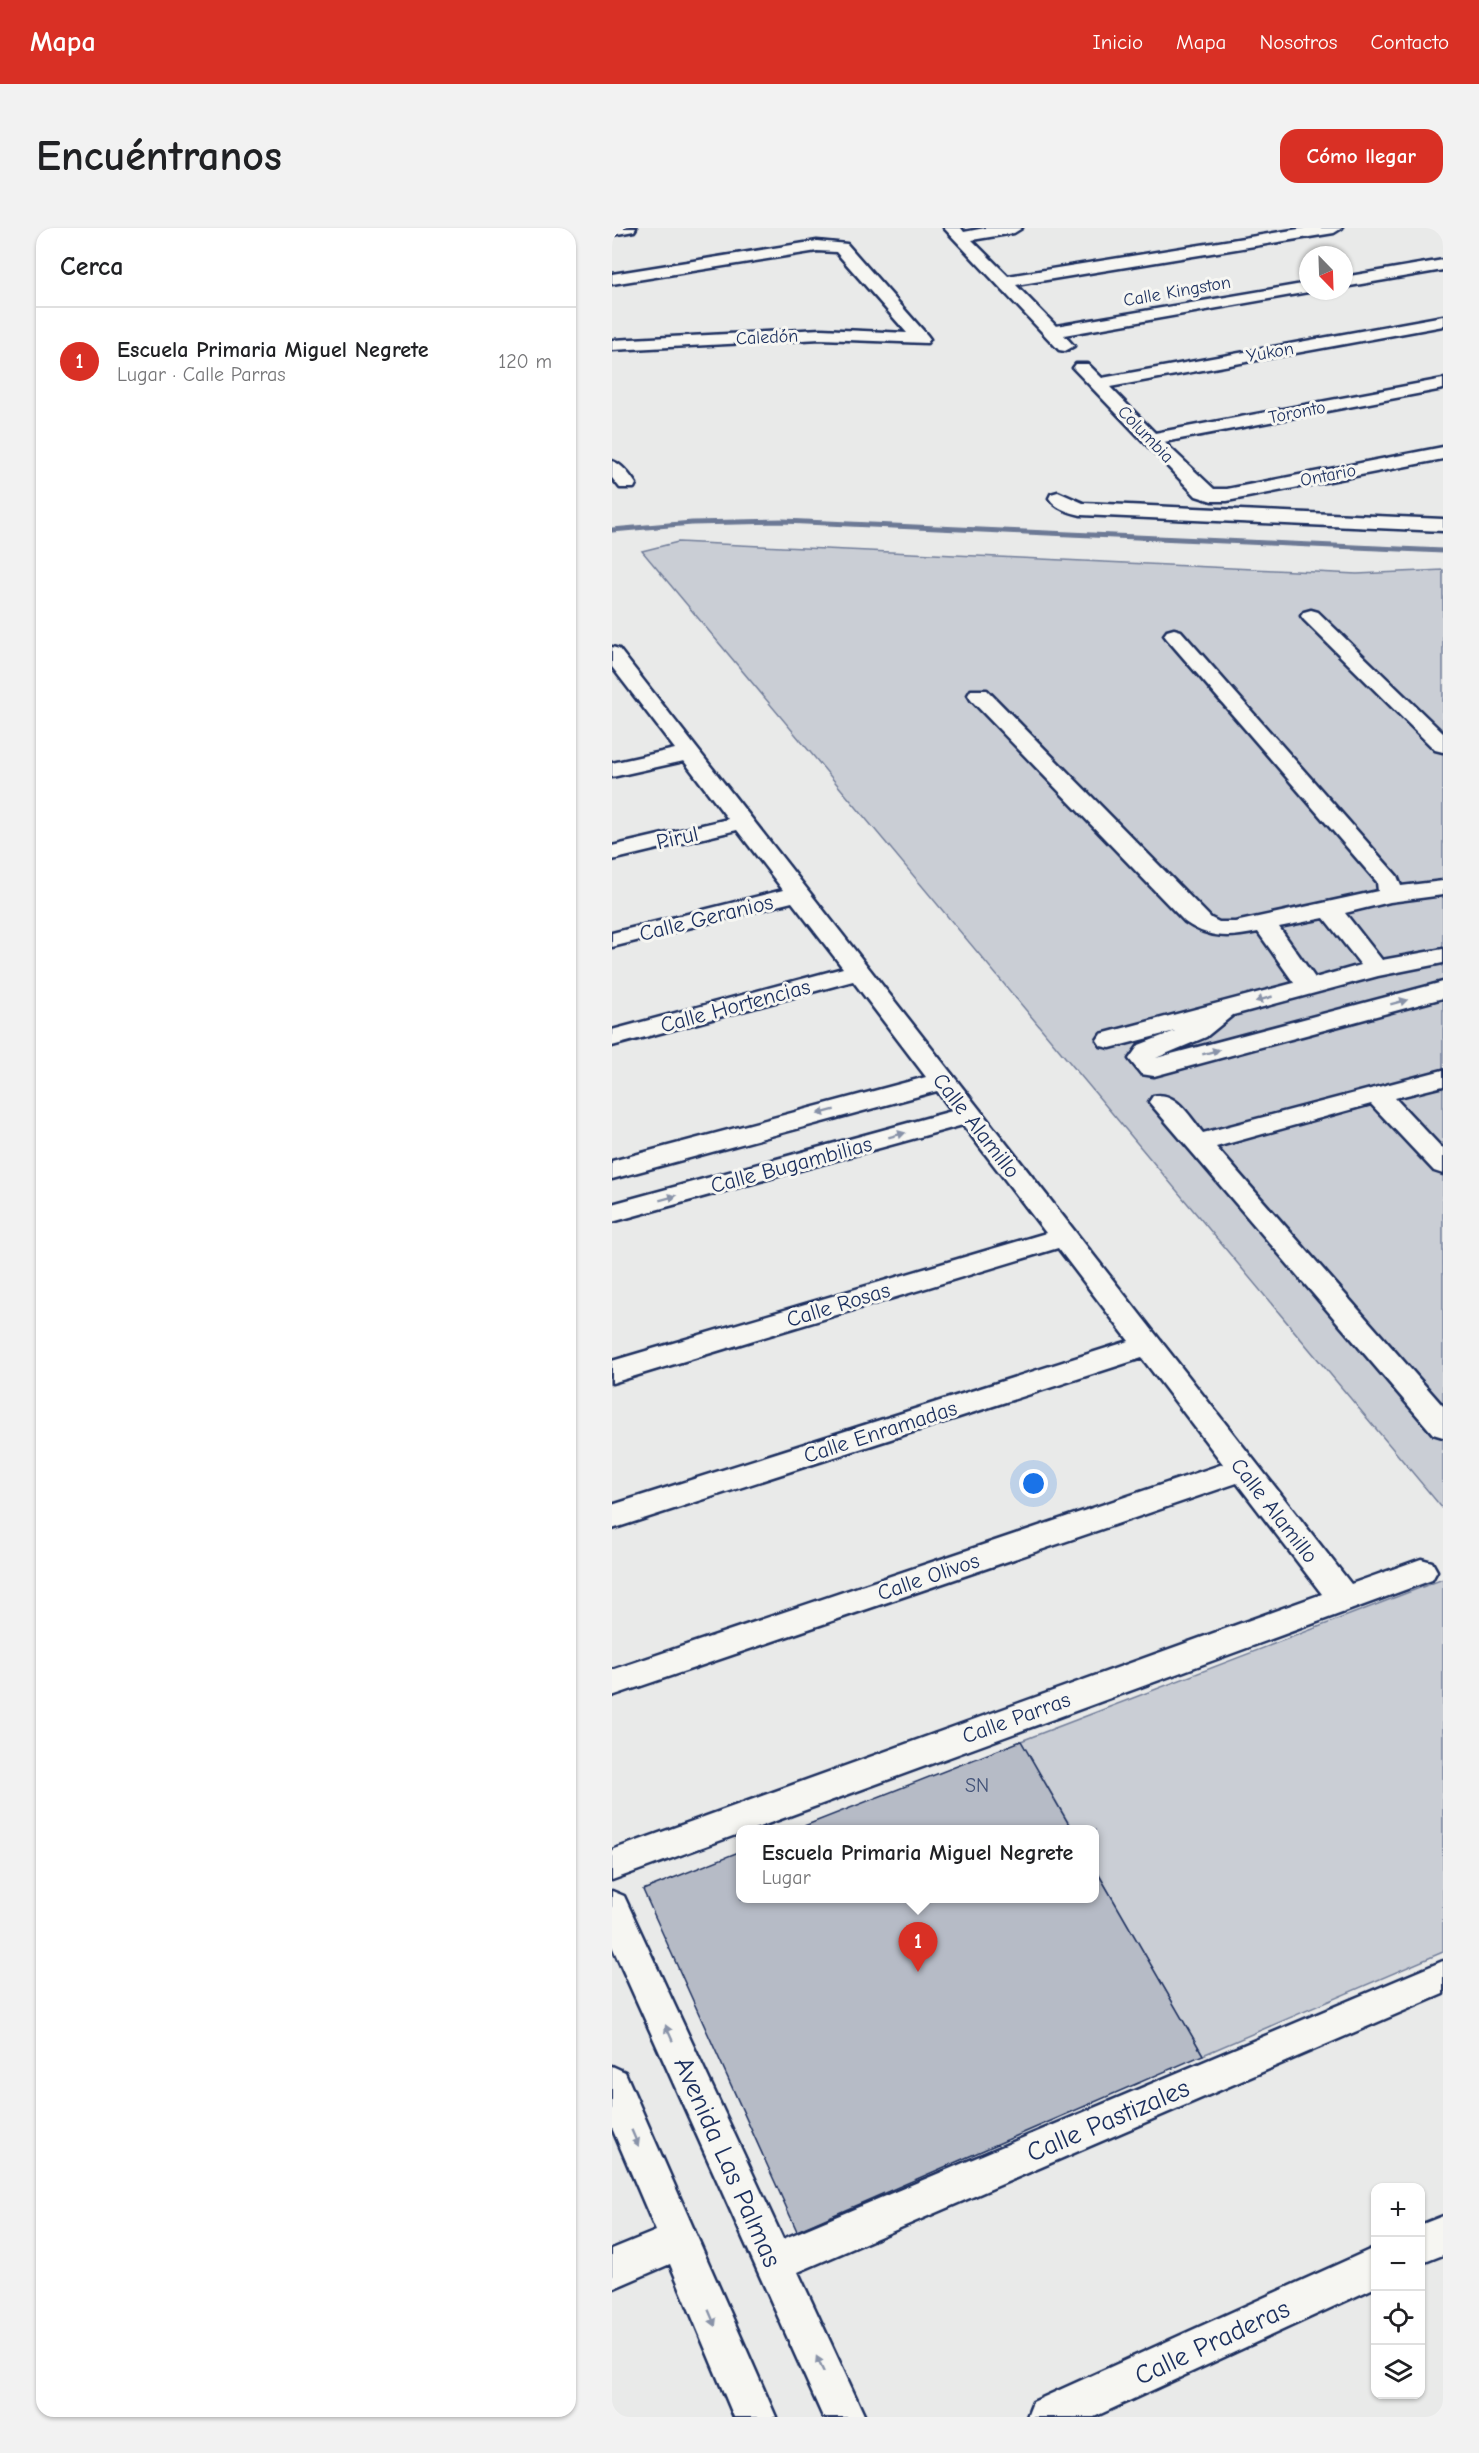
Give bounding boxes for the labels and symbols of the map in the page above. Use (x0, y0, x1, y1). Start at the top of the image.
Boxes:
north arrow (1299, 246, 1353, 300)
street label: Calle Kingston (1122, 272, 1232, 311)
street label: Caledón (735, 325, 799, 350)
street label: Yukon (1245, 338, 1295, 367)
street label: Toronto (1267, 397, 1327, 428)
street label: Columbia (1113, 401, 1178, 467)
street label: Ontario (1299, 460, 1358, 491)
street label: Pirul (654, 821, 701, 855)
street label: Calle Geranios (637, 889, 776, 947)
street label: Calle Hortencias (657, 973, 813, 1038)
one-way arrow (1255, 995, 1273, 1004)
one-way arrow (1390, 996, 1408, 1006)
one-way arrow (1202, 1047, 1220, 1057)
street label: Calle Alamillo (927, 1068, 1025, 1183)
one-way arrow (817, 1108, 835, 1118)
one-way arrow (888, 1130, 906, 1139)
street label: Calle Bugambilias (708, 1131, 875, 1199)
one-way arrow (659, 1192, 678, 1202)
street label: Calle Rosas (783, 1277, 893, 1333)
street label: Calle Enramadas (800, 1395, 960, 1469)
street label: Calle Alamillo (1225, 1453, 1323, 1568)
your location (1019, 1469, 1048, 1498)
street label: Calle Olivos (874, 1547, 983, 1607)
street label: Calle Parras (959, 1686, 1074, 1750)
house number: SN (965, 1774, 989, 1797)
pin: 1 (898, 1922, 938, 1972)
one-way arrow (665, 2025, 674, 2042)
street label: Avenida Las Palmas (667, 2052, 788, 2272)
street label: Calle Pastizales (1022, 2072, 1194, 2169)
one-way arrow (630, 2130, 640, 2148)
street label: Calle Praderas (1130, 2293, 1295, 2392)
one-way arrow (707, 2309, 716, 2326)
one-way arrow (815, 2355, 824, 2372)

